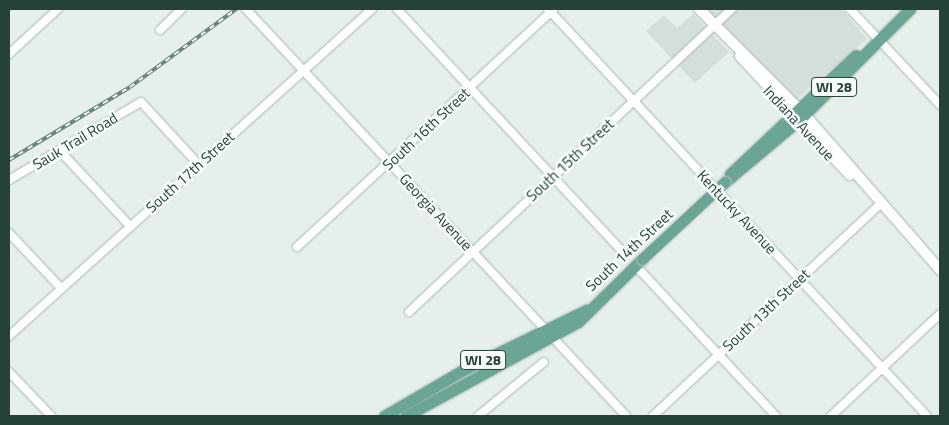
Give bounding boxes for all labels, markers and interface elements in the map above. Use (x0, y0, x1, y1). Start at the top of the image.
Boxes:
road number: WI 28 (810, 75, 858, 98)
street label: Indiana Avenue (760, 82, 838, 164)
street label: South 16th Street (379, 84, 473, 174)
street label: Sauk Trail Road (29, 109, 121, 173)
street label: South 15th Street (523, 115, 617, 205)
street label: South 17th Street (142, 128, 238, 216)
street label: Kentucky Avenue (693, 166, 781, 258)
street label: Georgia Avenue (396, 170, 476, 254)
street label: South 14th Street (582, 205, 676, 295)
street label: South 13th Street (719, 265, 813, 355)
road number: WI 28 (459, 348, 507, 372)

